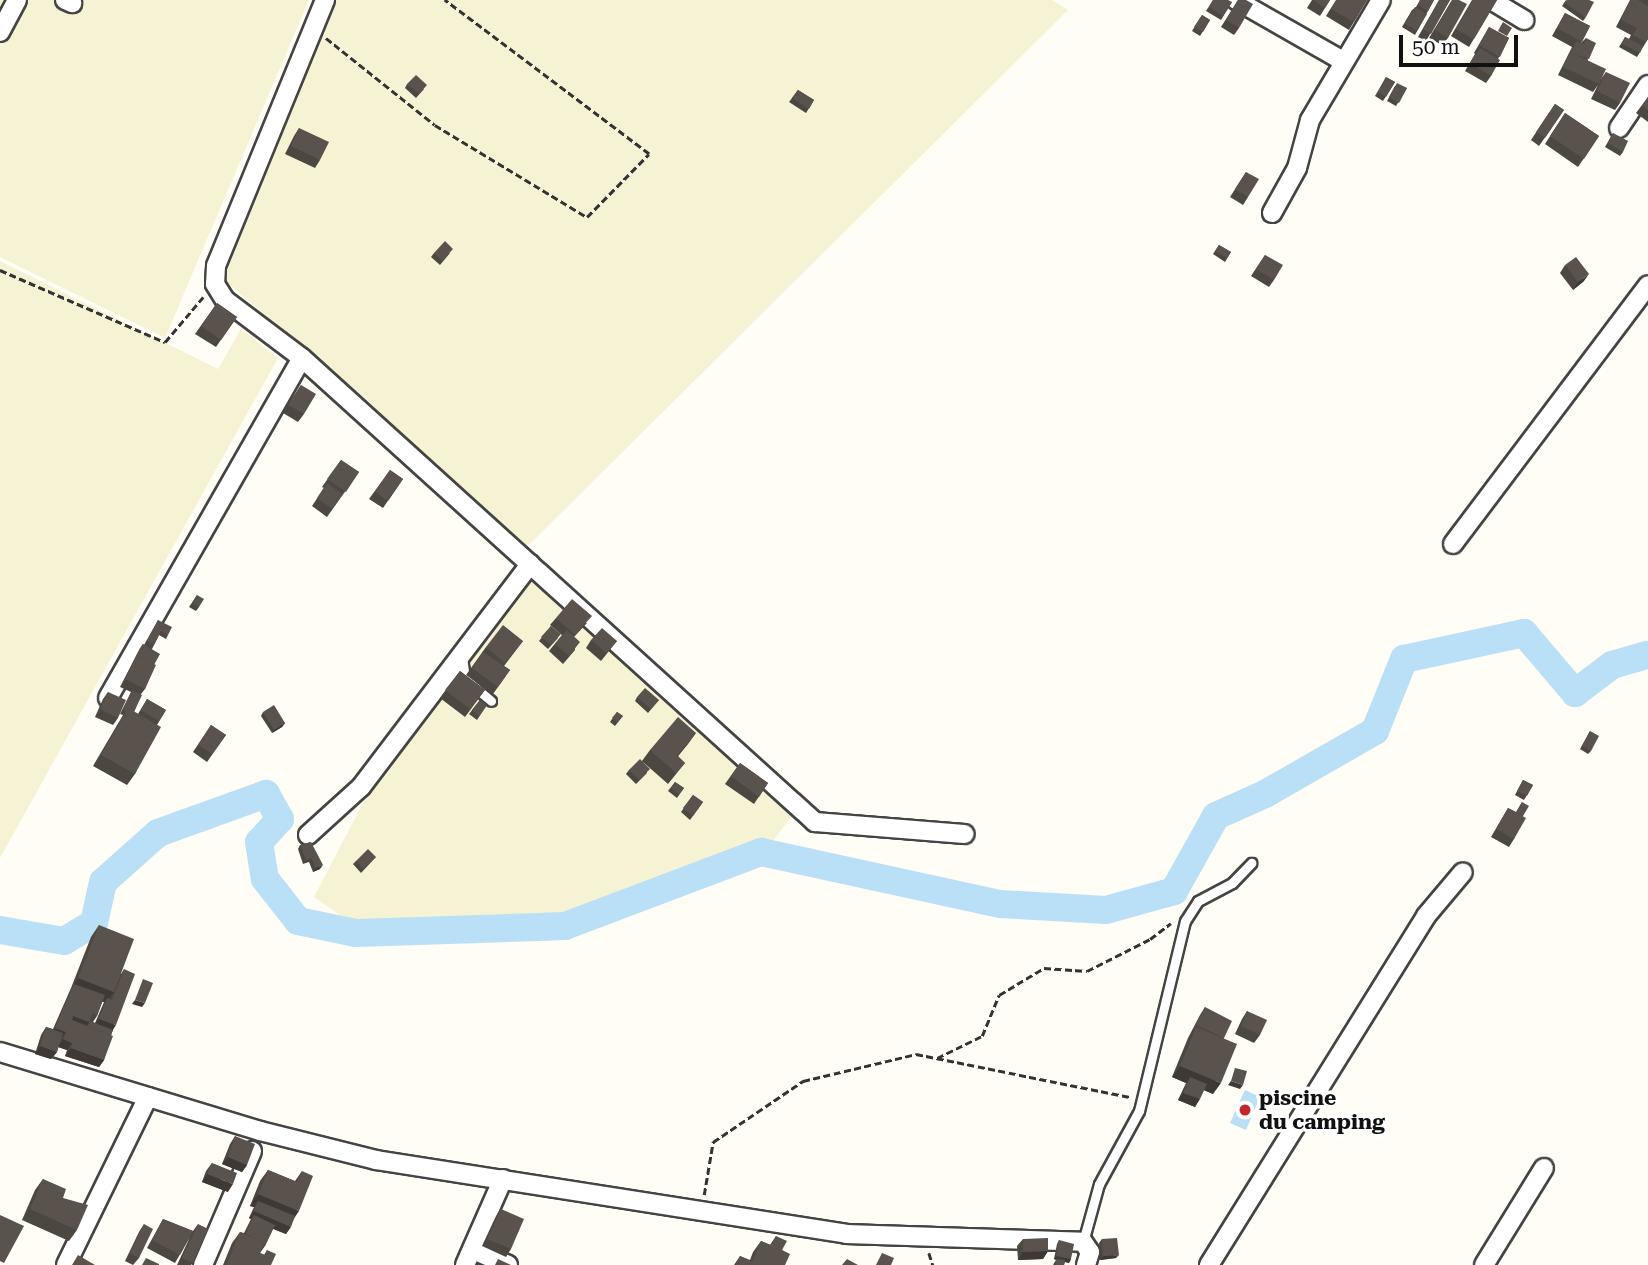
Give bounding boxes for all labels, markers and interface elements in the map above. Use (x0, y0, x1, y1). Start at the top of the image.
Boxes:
scale bar (1403, 21, 1522, 65)
text: 50 m (1412, 35, 1460, 59)
place label: piscine du camping (1259, 1085, 1385, 1135)
marker: piscine du camping (1237, 1102, 1253, 1118)

